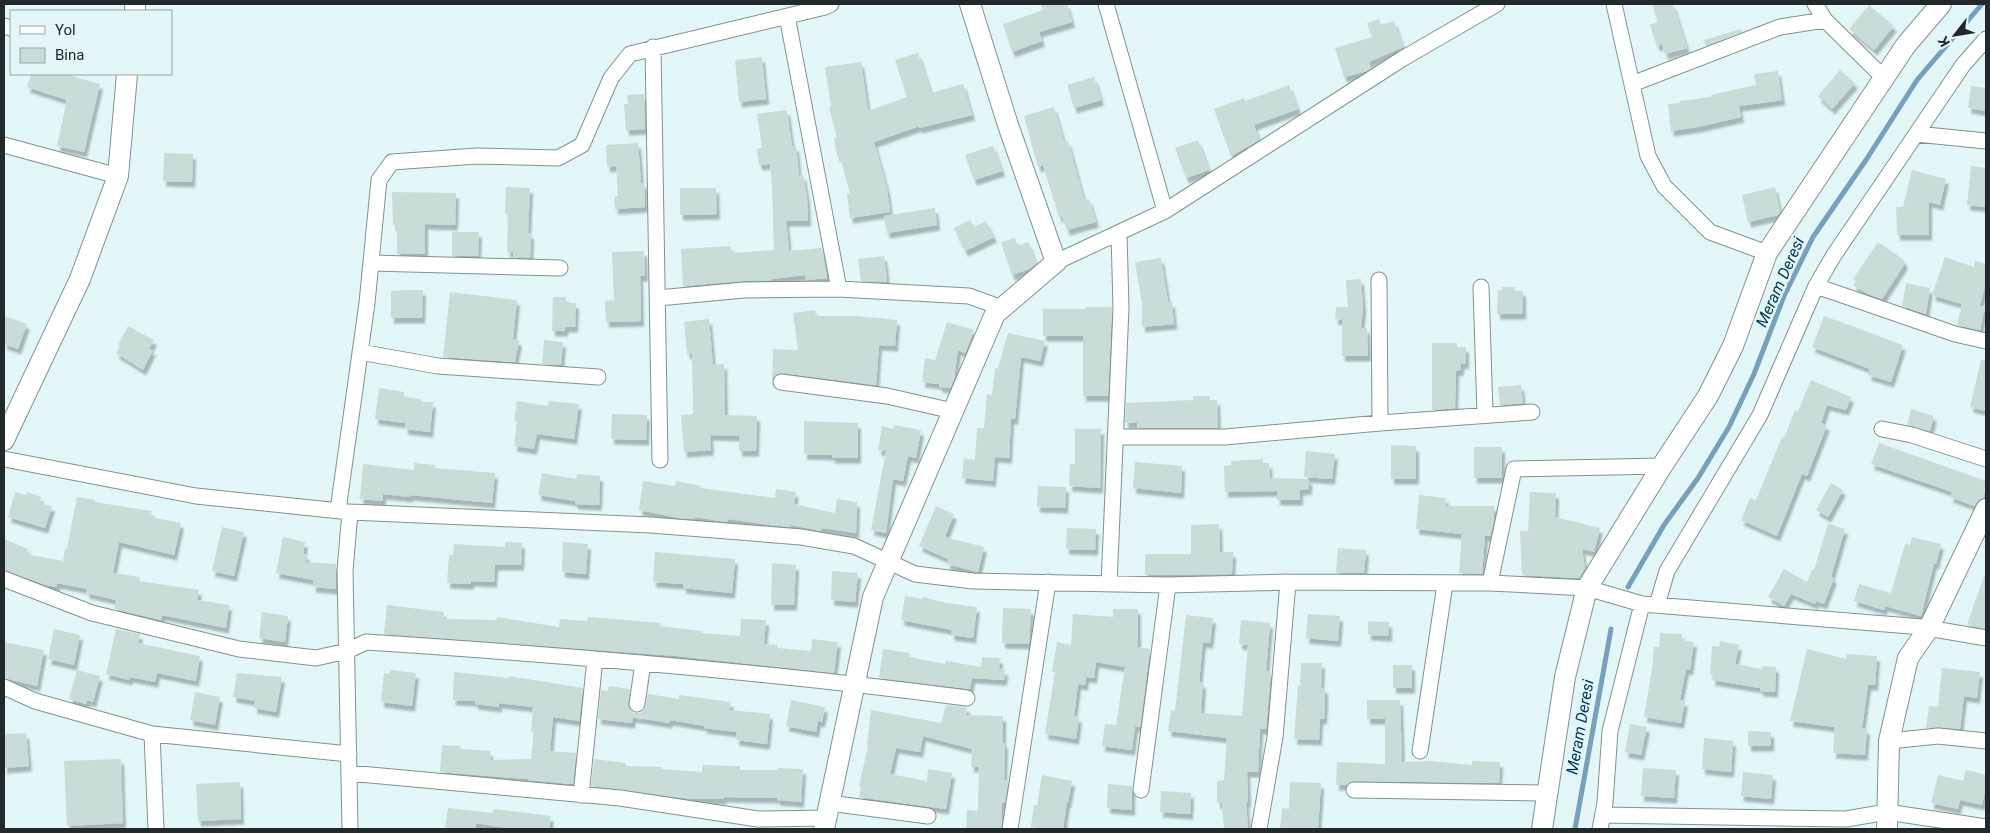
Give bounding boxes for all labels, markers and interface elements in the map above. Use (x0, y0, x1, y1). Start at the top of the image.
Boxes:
legend (10, 10, 172, 75)
north arrow (1930, 10, 1980, 60)
text: Yol (55, 21, 76, 39)
text: K (1935, 34, 1953, 50)
text: Bina (55, 46, 84, 64)
water label: Meram Deresi (1752, 234, 1808, 330)
water label: Meram Deresi (1562, 678, 1598, 776)

